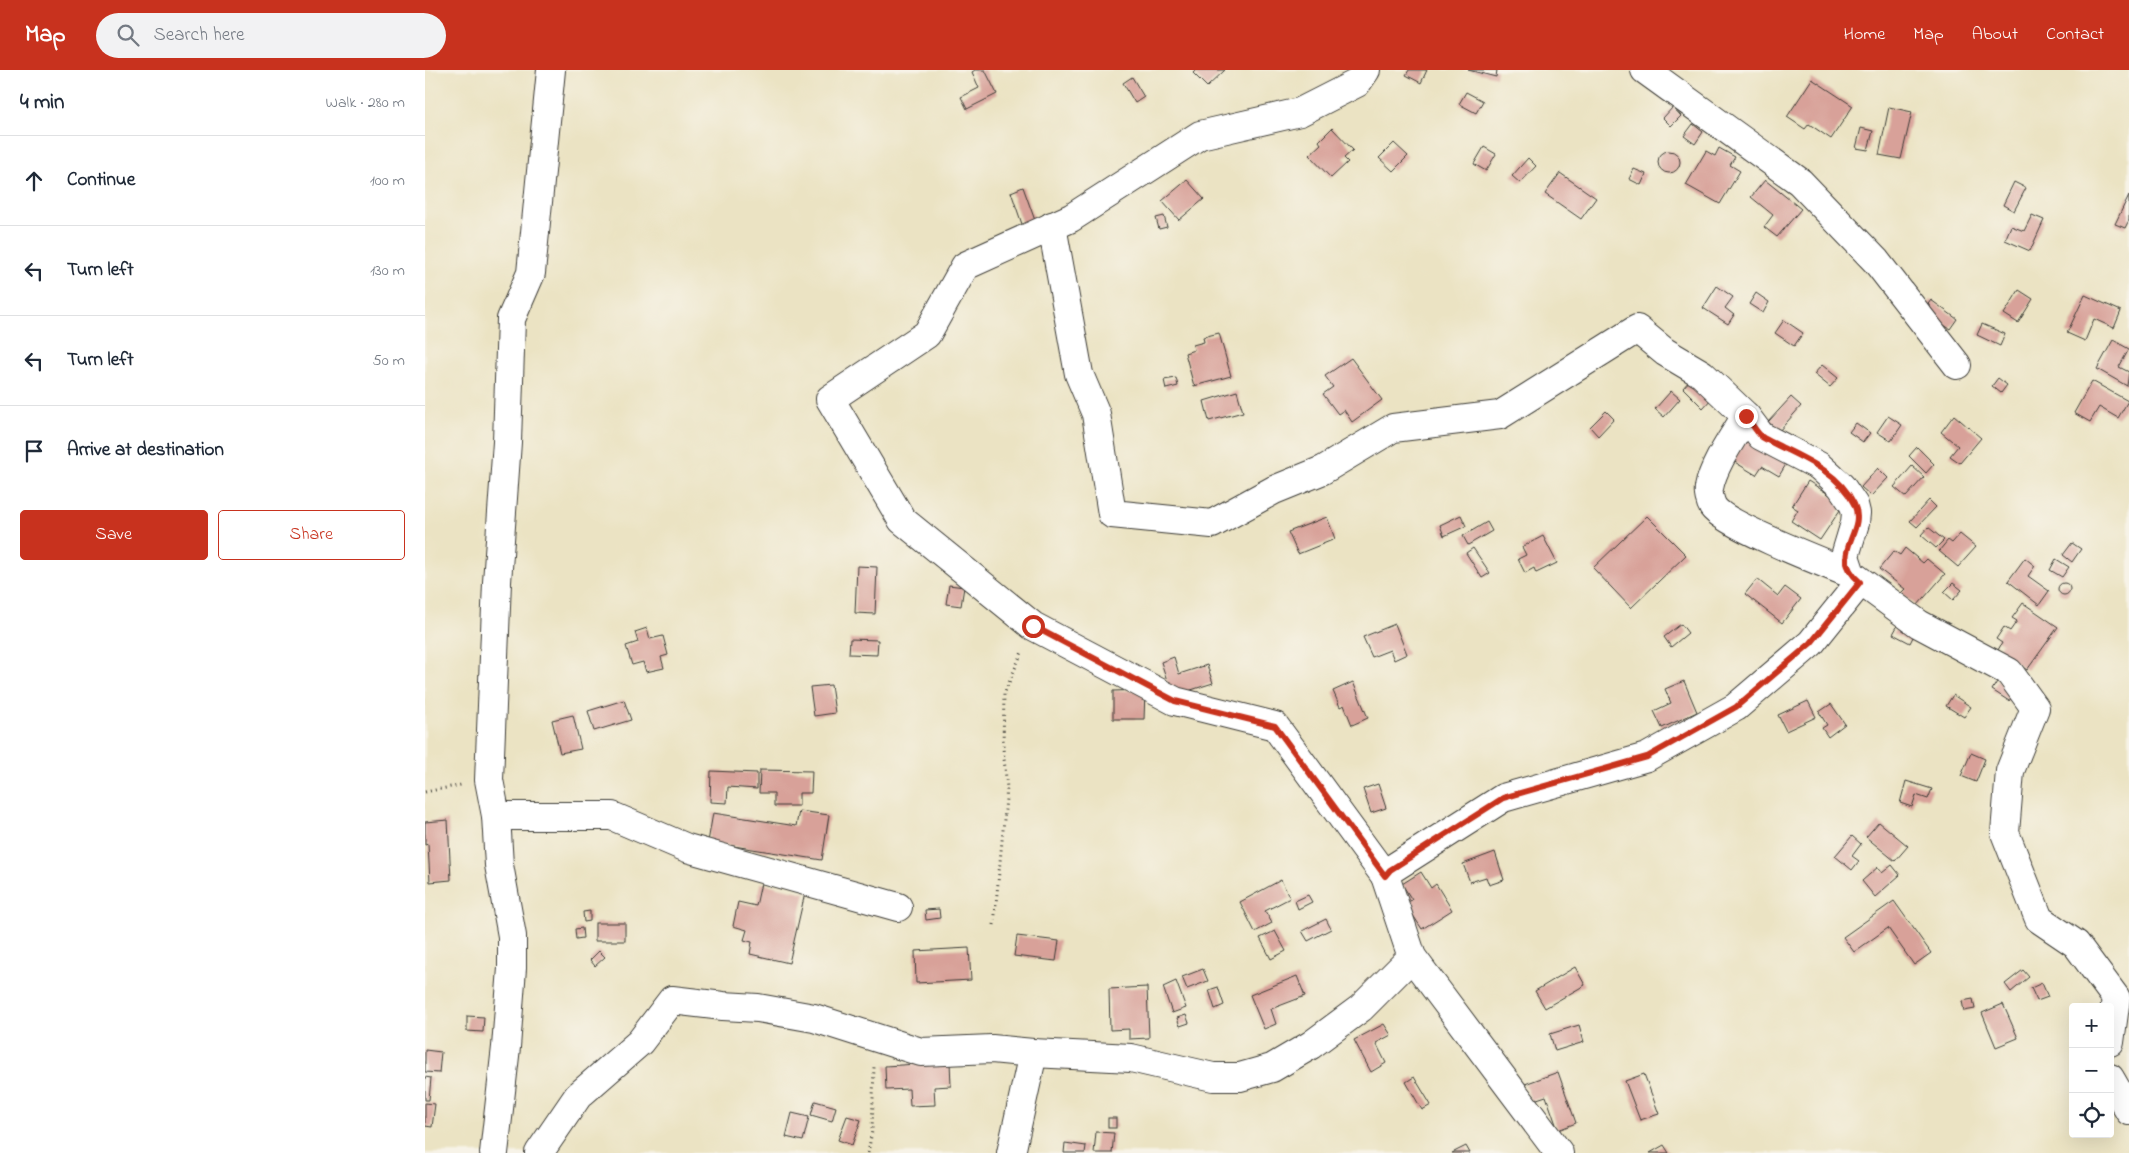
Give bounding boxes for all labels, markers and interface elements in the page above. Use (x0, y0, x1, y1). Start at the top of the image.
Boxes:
search box (96, 13, 446, 58)
text: Map (25, 18, 66, 53)
icon: search (114, 21, 142, 49)
text: Search here (154, 22, 245, 49)
text: Home (1844, 22, 1885, 48)
text: Map (1913, 22, 1944, 48)
text: About (1972, 22, 2018, 48)
text: Contact (2046, 22, 2104, 48)
text: 4 min (20, 88, 64, 118)
text: Walk · 280 m (326, 91, 405, 115)
icon: ahead (20, 167, 48, 195)
text: Continue (67, 167, 135, 194)
text: 100 m (370, 169, 405, 193)
icon: left (20, 257, 48, 285)
text: Turn left (67, 257, 134, 284)
text: 130 m (370, 259, 405, 283)
icon: left (20, 347, 48, 375)
text: Turn left (67, 347, 134, 374)
text: 50 m (373, 349, 405, 373)
route end (1735, 405, 1758, 428)
icon: arrive (20, 437, 48, 465)
text: Arrive at destination (67, 437, 224, 464)
button: Save (20, 510, 208, 560)
button: Share (218, 510, 405, 560)
route start (1022, 615, 1045, 638)
map controls (2069, 1003, 2114, 1138)
button: + (2069, 1003, 2114, 1048)
button: − (2069, 1048, 2114, 1093)
button: locate (2069, 1093, 2114, 1138)

